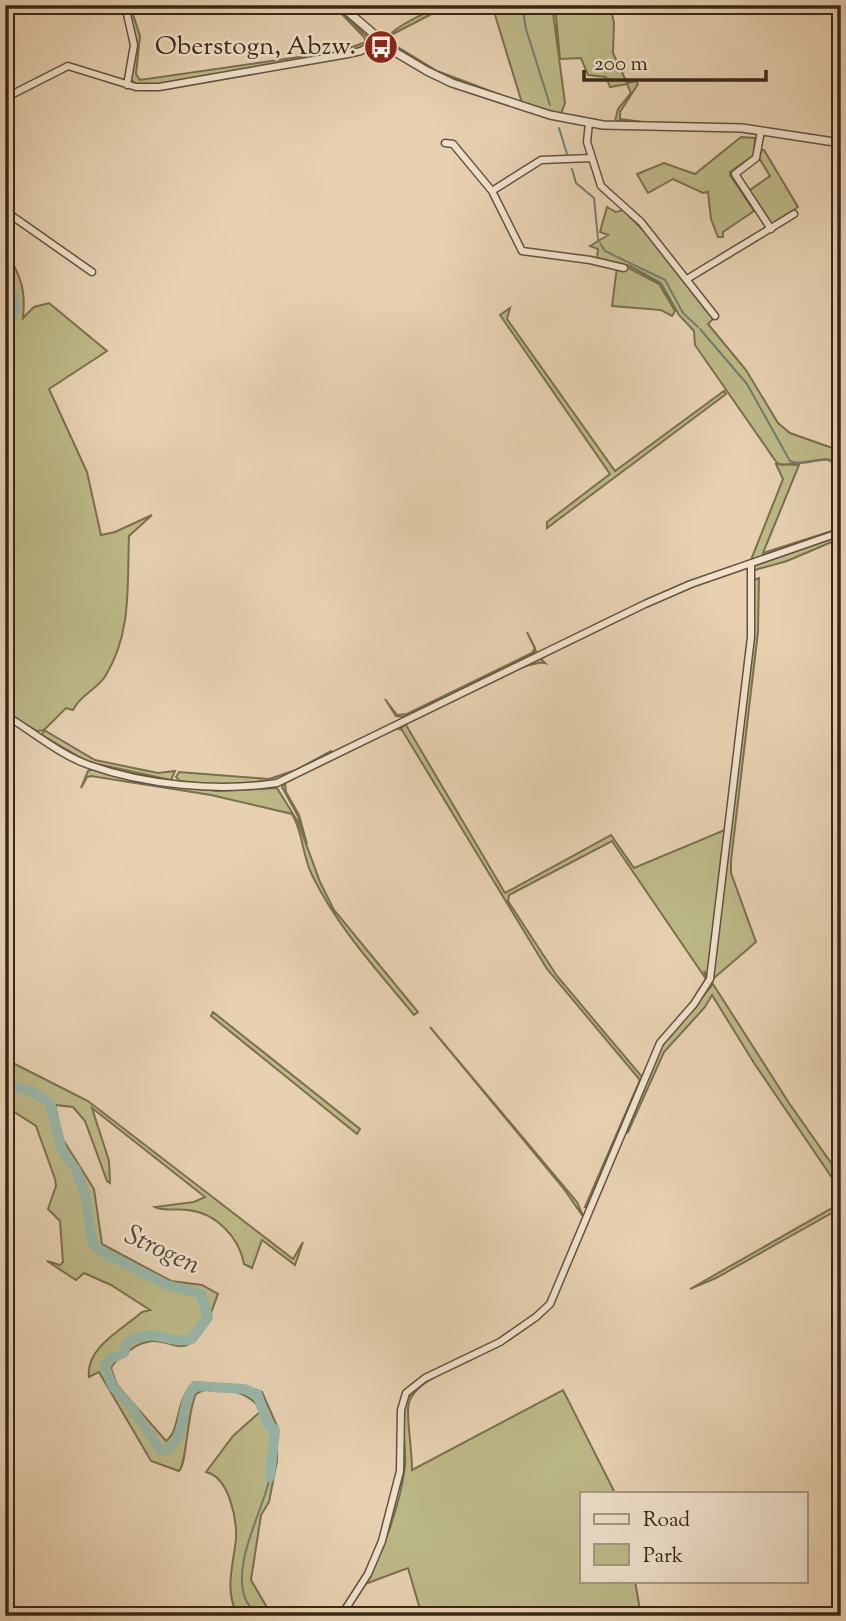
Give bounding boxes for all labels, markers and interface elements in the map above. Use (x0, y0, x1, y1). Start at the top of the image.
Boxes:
bus stop icon: Oberstogn, Abzw. (362, 28, 400, 66)
place label: Oberstogn, Abzw. (155, 29, 356, 66)
scale bar (584, 38, 766, 82)
text: 200 m (594, 50, 648, 80)
water label: Strogen (118, 1216, 207, 1286)
legend (580, 1492, 808, 1582)
text: Road (643, 1506, 690, 1536)
text: Park (643, 1542, 684, 1572)

